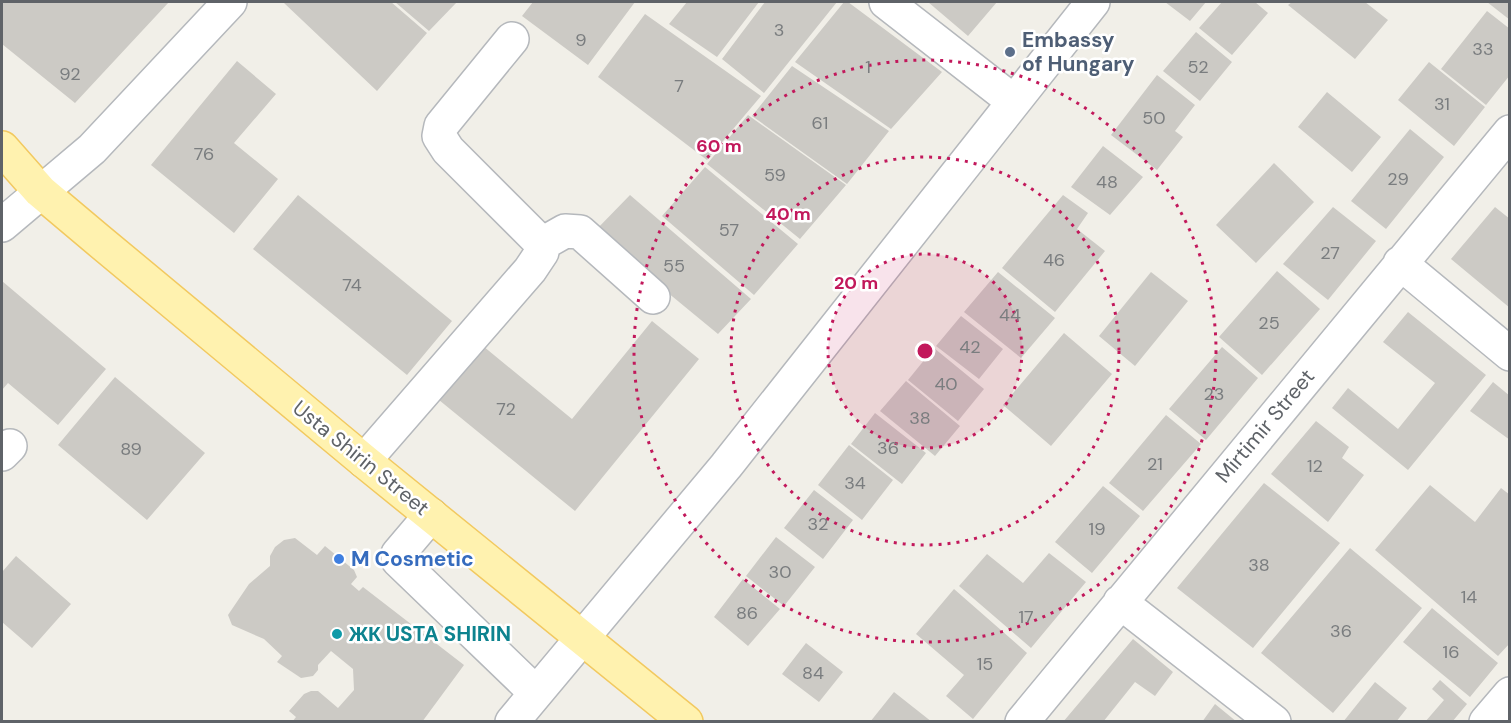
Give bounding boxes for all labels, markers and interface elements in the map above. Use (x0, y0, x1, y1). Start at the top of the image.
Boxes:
house number: 3 (774, 18, 784, 42)
place label: Embassy of Hungary (1022, 26, 1135, 78)
house number: 9 (575, 28, 587, 52)
house number: 33 (1472, 37, 1494, 61)
marker: Embassy of Hungary (1003, 45, 1017, 59)
house number: 1 (865, 55, 871, 79)
house number: 52 (1187, 55, 1209, 79)
house number: 92 (59, 62, 81, 86)
house number: 7 (674, 74, 684, 98)
house number: 31 (1434, 92, 1450, 116)
house number: 50 (1142, 106, 1166, 130)
house number: 61 (812, 111, 828, 135)
text: 60 m (696, 134, 742, 158)
house number: 76 (194, 142, 214, 166)
house number: 59 (764, 163, 786, 187)
house number: 29 (1387, 167, 1409, 191)
house number: 48 (1096, 170, 1118, 194)
text: 40 m (765, 202, 811, 226)
house number: 57 (719, 218, 739, 242)
house number: 27 (1320, 241, 1340, 265)
house number: 46 (1043, 248, 1065, 272)
house number: 55 (663, 254, 685, 278)
text: 20 m (834, 271, 878, 295)
house number: 74 (342, 273, 362, 297)
house number: 44 (999, 303, 1021, 327)
house number: 25 (1258, 311, 1280, 335)
house number: 42 (959, 335, 981, 359)
centre of rings (915, 341, 935, 361)
street label: Mirtimir Street (1209, 363, 1321, 489)
house number: 40 (934, 372, 958, 396)
house number: 23 (1203, 382, 1225, 406)
street label: Usta Shirin Street (287, 394, 435, 522)
house number: 72 (496, 397, 516, 421)
house number: 38 (909, 406, 931, 430)
house number: 36 (877, 436, 899, 460)
house number: 89 (120, 437, 142, 461)
house number: 21 (1147, 452, 1163, 476)
house number: 12 (1307, 454, 1323, 478)
house number: 34 (844, 471, 866, 495)
house number: 32 (807, 512, 829, 536)
house number: 19 (1089, 517, 1105, 541)
place label: M Cosmetic (351, 545, 474, 573)
marker: M Cosmetic (332, 552, 346, 566)
house number: 38 (1248, 553, 1270, 577)
house number: 30 (769, 560, 791, 584)
house number: 14 (1461, 585, 1477, 609)
house number: 86 (736, 601, 758, 625)
house number: 17 (1018, 605, 1034, 629)
house number: 36 (1330, 619, 1352, 643)
place label: ЖК USTA SHIRIN (348, 620, 511, 648)
marker: ЖК USTA SHIRIN (330, 627, 344, 641)
house number: 16 (1443, 640, 1459, 664)
house number: 15 (977, 652, 993, 676)
house number: 84 (802, 661, 824, 685)

